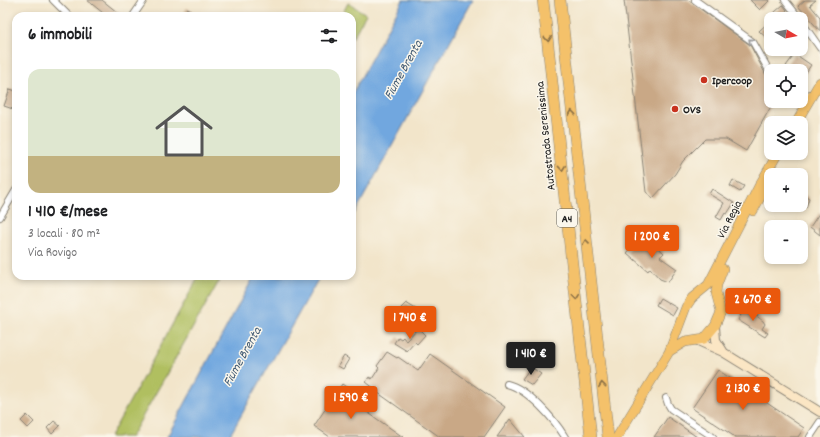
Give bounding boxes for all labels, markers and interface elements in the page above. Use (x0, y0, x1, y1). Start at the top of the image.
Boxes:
north arrow (764, 12, 808, 56)
map controls (764, 12, 808, 264)
text: 6 immobili (28, 24, 92, 48)
icon: filters (318, 25, 340, 47)
water label: Fiume Brenta (380, 36, 429, 103)
one-way arrow (543, 36, 552, 42)
one-way arrow (748, 39, 756, 46)
button: locate (764, 64, 808, 108)
place label: Ipercoop (712, 73, 752, 90)
marker: Ipercoop (699, 75, 709, 85)
street label: Autostrada Serenissima (532, 80, 561, 191)
icon: home (148, 95, 220, 167)
place label: OVS (683, 102, 701, 119)
marker: OVS (670, 104, 680, 114)
one-way arrow (568, 110, 577, 116)
button: layers (764, 116, 808, 160)
one-way arrow (557, 165, 566, 171)
button: + (764, 168, 808, 212)
street label: Via Regia (714, 197, 747, 242)
text: 1 410 €/mese (28, 201, 108, 225)
road number: A4 (557, 209, 577, 227)
button: − (764, 220, 808, 264)
text: 3 locali · 80 m² (28, 225, 100, 244)
pin: 1 200 € (615, 225, 689, 259)
text: 1 200 € (634, 228, 670, 247)
one-way arrow (582, 239, 591, 245)
text: Via Rovigo (28, 244, 77, 263)
pin: 2 670 € (716, 288, 790, 322)
text: 2 670 € (734, 291, 772, 310)
one-way arrow (571, 294, 580, 300)
pin: 1 740 € (373, 306, 447, 340)
text: 1 740 € (393, 309, 427, 328)
water label: Fiume Brenta (219, 323, 268, 390)
pin: 1 410 € (494, 342, 568, 376)
text: 1 410 € (515, 345, 547, 364)
pin: 2 130 € (706, 377, 780, 411)
text: 2 130 € (726, 380, 760, 399)
one-way arrow (598, 382, 607, 389)
pin: 1 590 € (314, 386, 388, 420)
text: 1 590 € (333, 389, 369, 408)

